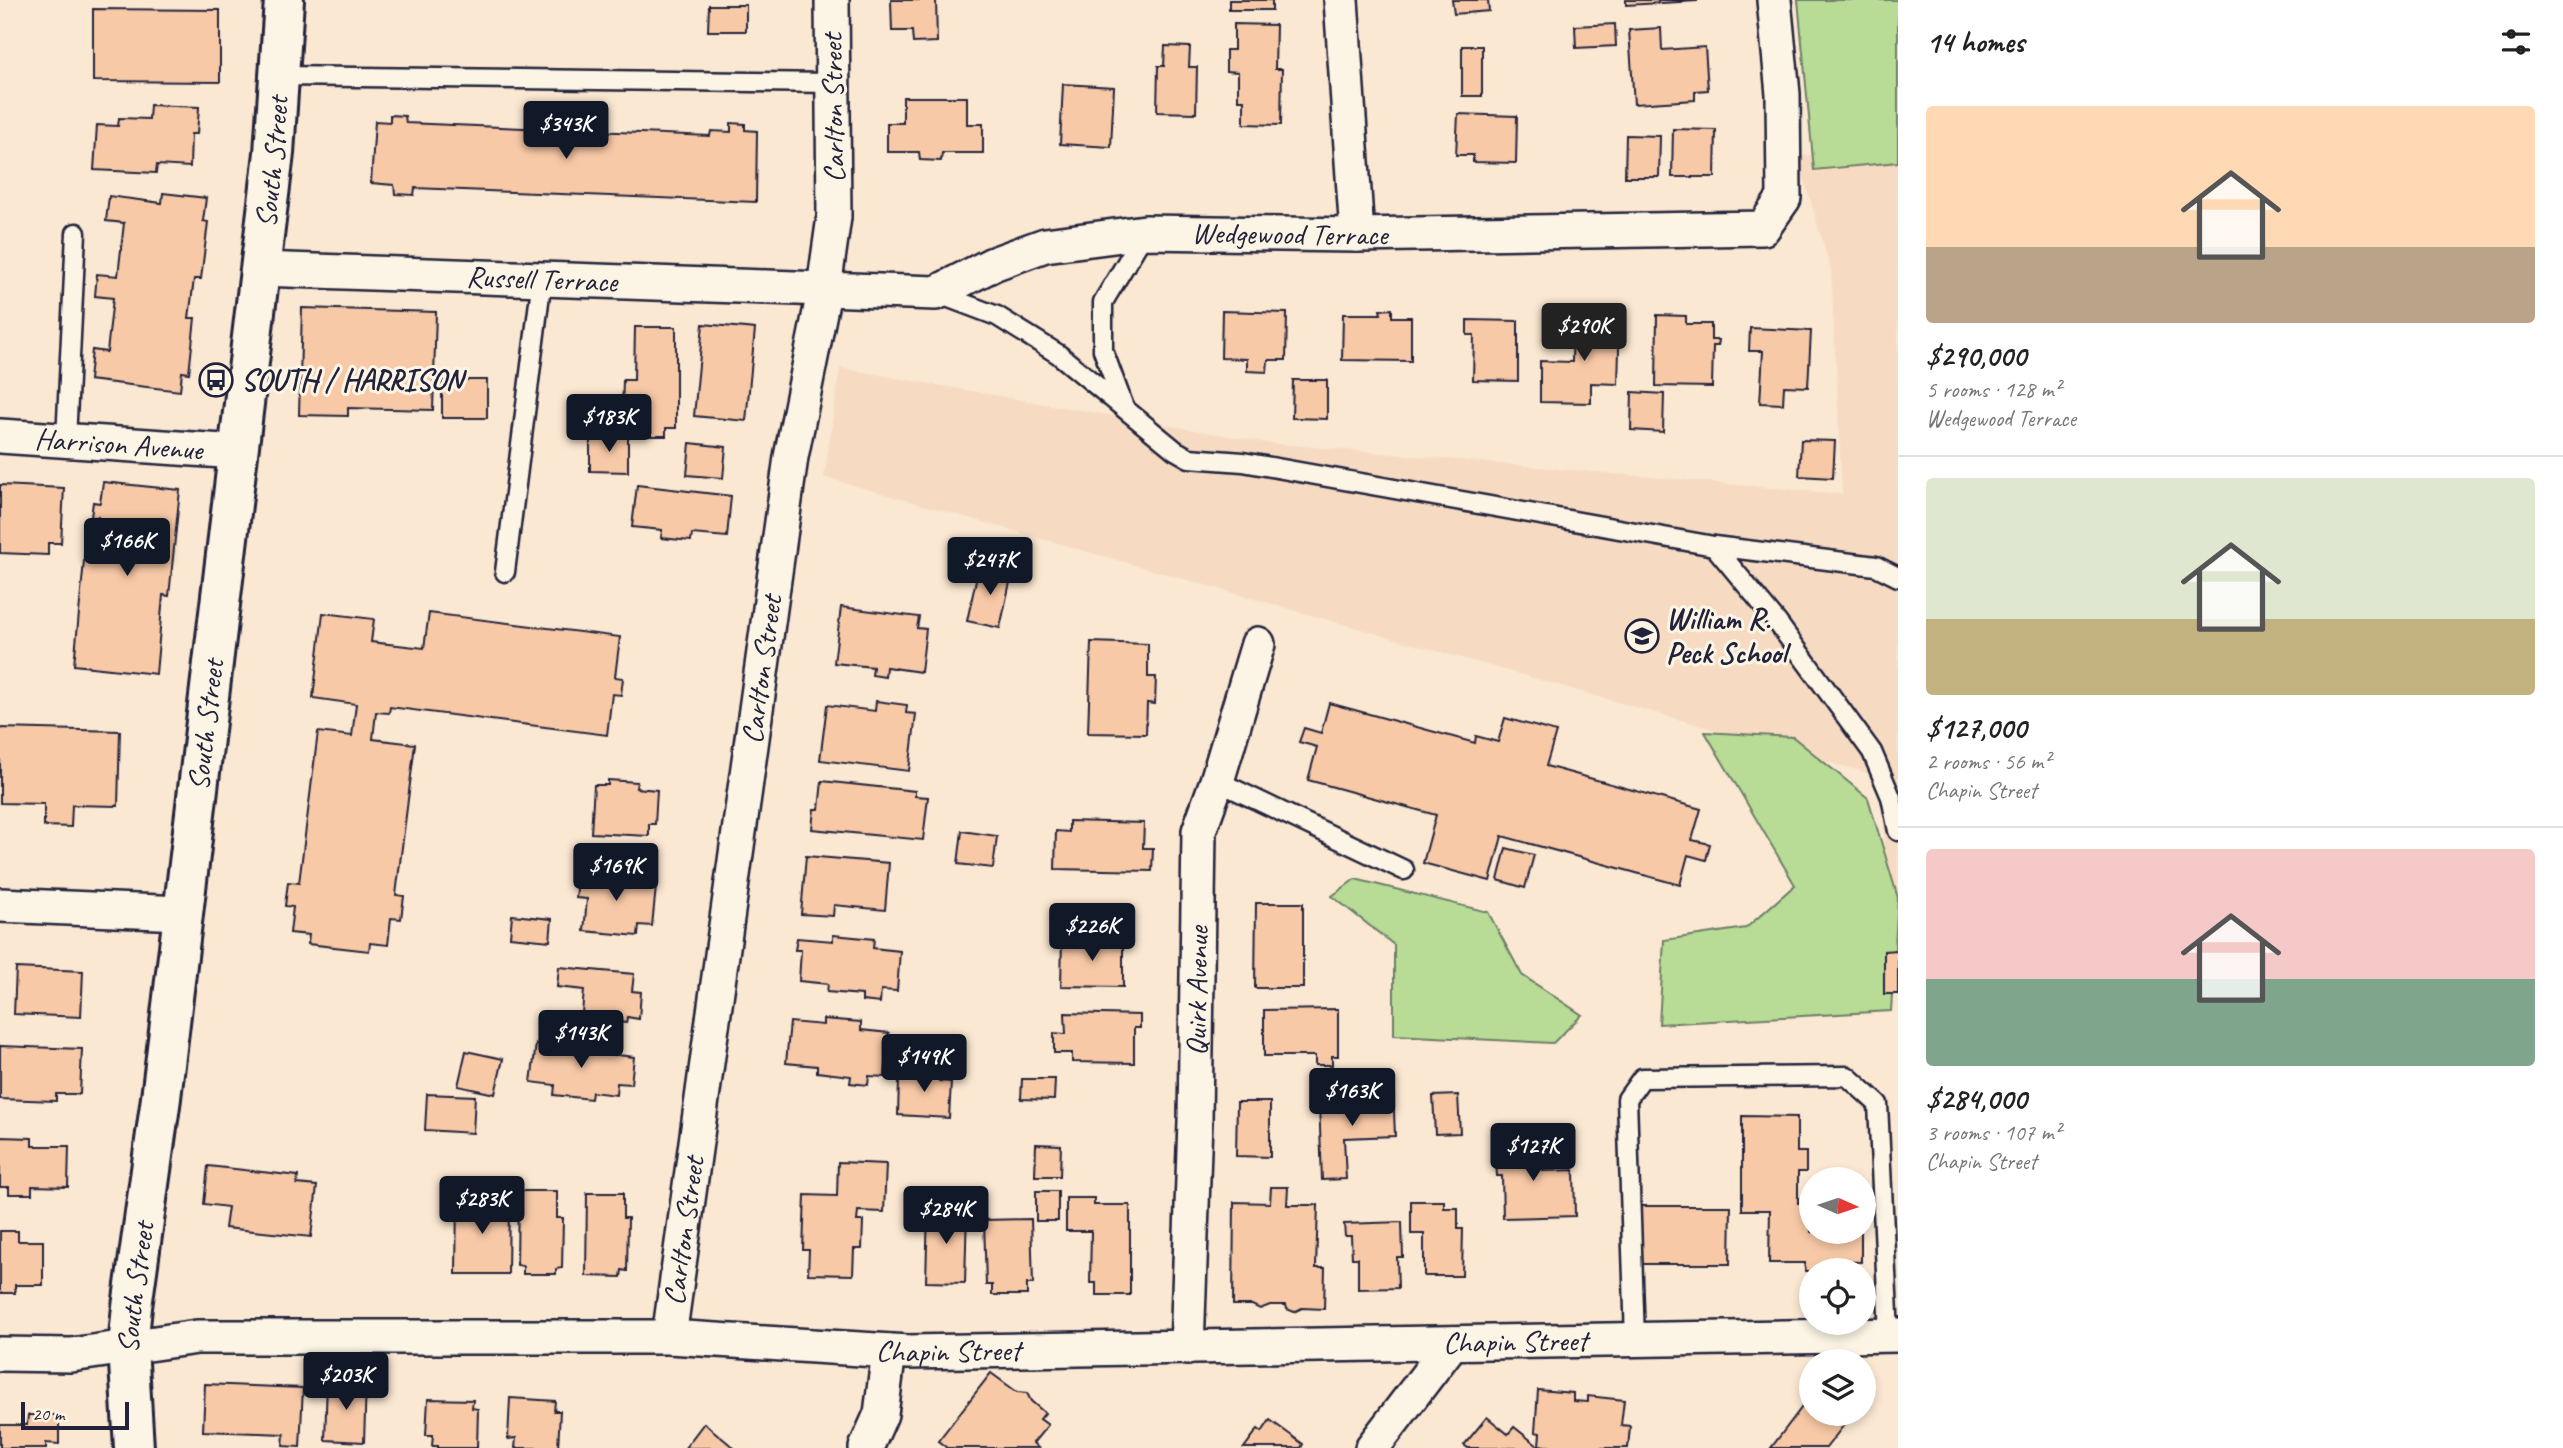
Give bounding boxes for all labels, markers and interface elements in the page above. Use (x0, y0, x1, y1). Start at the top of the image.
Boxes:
text: 14 homes (1926, 23, 2024, 61)
icon: filters (2497, 23, 2535, 61)
street label: Carlton Street (813, 30, 853, 183)
street label: South Street (246, 92, 297, 230)
pin: $343K (517, 102, 615, 161)
text: $343K (539, 109, 593, 138)
icon: home (2168, 152, 2294, 278)
street label: Wedgewood Terrace (1191, 214, 1390, 254)
street label: Russell Terrace (466, 257, 620, 301)
pin: $290K (1535, 304, 1633, 363)
text: $290K (1558, 311, 1610, 340)
text: $290,000 (1926, 337, 2026, 375)
bus stop icon: SOUTH / HARRISON (197, 361, 235, 399)
place label: SOUTH / HARRISON (241, 361, 468, 399)
text: 5 rooms · 128 m² (1926, 375, 2061, 404)
pin: $183K (560, 394, 658, 454)
text: $183K (582, 402, 636, 431)
text: Wedgewood Terrace (1926, 404, 2076, 433)
street label: Harrison Avenue (34, 419, 206, 469)
pin: $166K (78, 518, 176, 578)
icon: home (2168, 524, 2294, 650)
text: $166K (100, 526, 154, 555)
pin: $247K (941, 538, 1039, 597)
text: $247K (964, 545, 1017, 574)
street label: Carlton Street (732, 590, 791, 746)
place label: William R. Peck School (1666, 600, 1792, 672)
school or university icon: William R. Peck School (1623, 617, 1661, 655)
street label: South Street (179, 654, 233, 793)
text: $127,000 (1926, 709, 2026, 747)
text: 2 rooms · 56 m² (1926, 747, 2050, 776)
text: Chapin Street (1926, 776, 2037, 805)
pin: $169K (567, 844, 665, 903)
text: $169K (589, 851, 643, 880)
icon: home (2168, 895, 2294, 1021)
pin: $226K (1043, 904, 1141, 963)
text: $226K (1065, 911, 1119, 940)
street label: Quirk Avenue (1177, 924, 1217, 1056)
pin: $143K (532, 1010, 630, 1070)
text: $143K (554, 1018, 608, 1047)
pin: $149K (875, 1034, 973, 1094)
text: $149K (898, 1042, 950, 1071)
pin: $163K (1303, 1068, 1401, 1128)
text: $163K (1325, 1076, 1379, 1105)
text: $284,000 (1926, 1080, 2026, 1118)
text: 3 rooms · 107 m² (1926, 1118, 2061, 1147)
pin: $127K (1484, 1124, 1582, 1183)
text: $127K (1507, 1131, 1560, 1160)
text: Chapin Street (1926, 1147, 2037, 1176)
street label: Carlton Street (655, 1151, 713, 1308)
north arrow (1799, 1167, 1876, 1244)
map controls (1799, 1167, 1876, 1426)
pin: $283K (433, 1176, 531, 1236)
text: $283K (455, 1184, 509, 1213)
pin: $284K (897, 1186, 995, 1246)
text: $284K (919, 1194, 973, 1223)
street label: South Street (108, 1217, 163, 1355)
button: locate (1799, 1258, 1876, 1335)
street label: Chapin Street (1443, 1321, 1592, 1362)
street label: Chapin Street (875, 1331, 1025, 1371)
button: layers (1799, 1349, 1876, 1426)
pin: $203K (297, 1352, 395, 1412)
text: $203K (319, 1360, 373, 1389)
scale bar (21, 1399, 130, 1431)
text: 20 m (32, 1402, 64, 1426)

